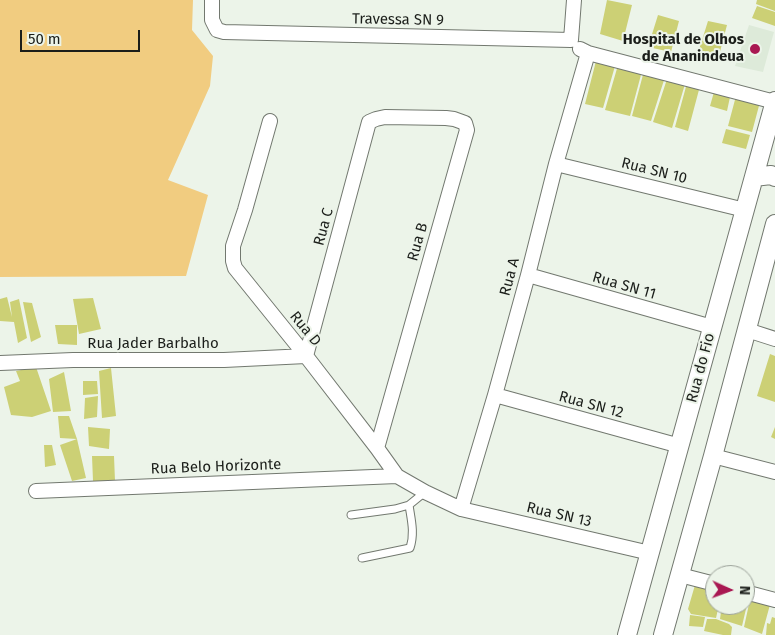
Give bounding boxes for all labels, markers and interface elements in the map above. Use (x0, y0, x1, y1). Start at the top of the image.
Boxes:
street label: Travessa SN 9 (352, 10, 444, 30)
scale bar (22, 20, 142, 52)
text: 50 m (28, 30, 61, 48)
place label: Hospital de Olhos de Ananindeua (623, 31, 744, 66)
marker: Hospital de Olhos de Ananindeua (748, 42, 762, 56)
street label: Rua SN 10 (619, 154, 689, 188)
street label: Rua C (310, 206, 338, 248)
street label: Rua B (404, 221, 432, 263)
street label: Rua A (496, 256, 524, 298)
street label: Rua SN 11 (590, 268, 658, 304)
street label: Rua D (286, 308, 324, 350)
street label: Rua do Fio (683, 331, 719, 405)
street label: Rua Jader Barbalho (87, 335, 219, 353)
street label: Rua SN 12 (557, 388, 625, 422)
street label: Rua Belo Horizonte (150, 456, 282, 478)
street label: Rua SN 13 (525, 499, 593, 531)
north arrow (705, 565, 755, 615)
text: N (736, 586, 753, 595)

